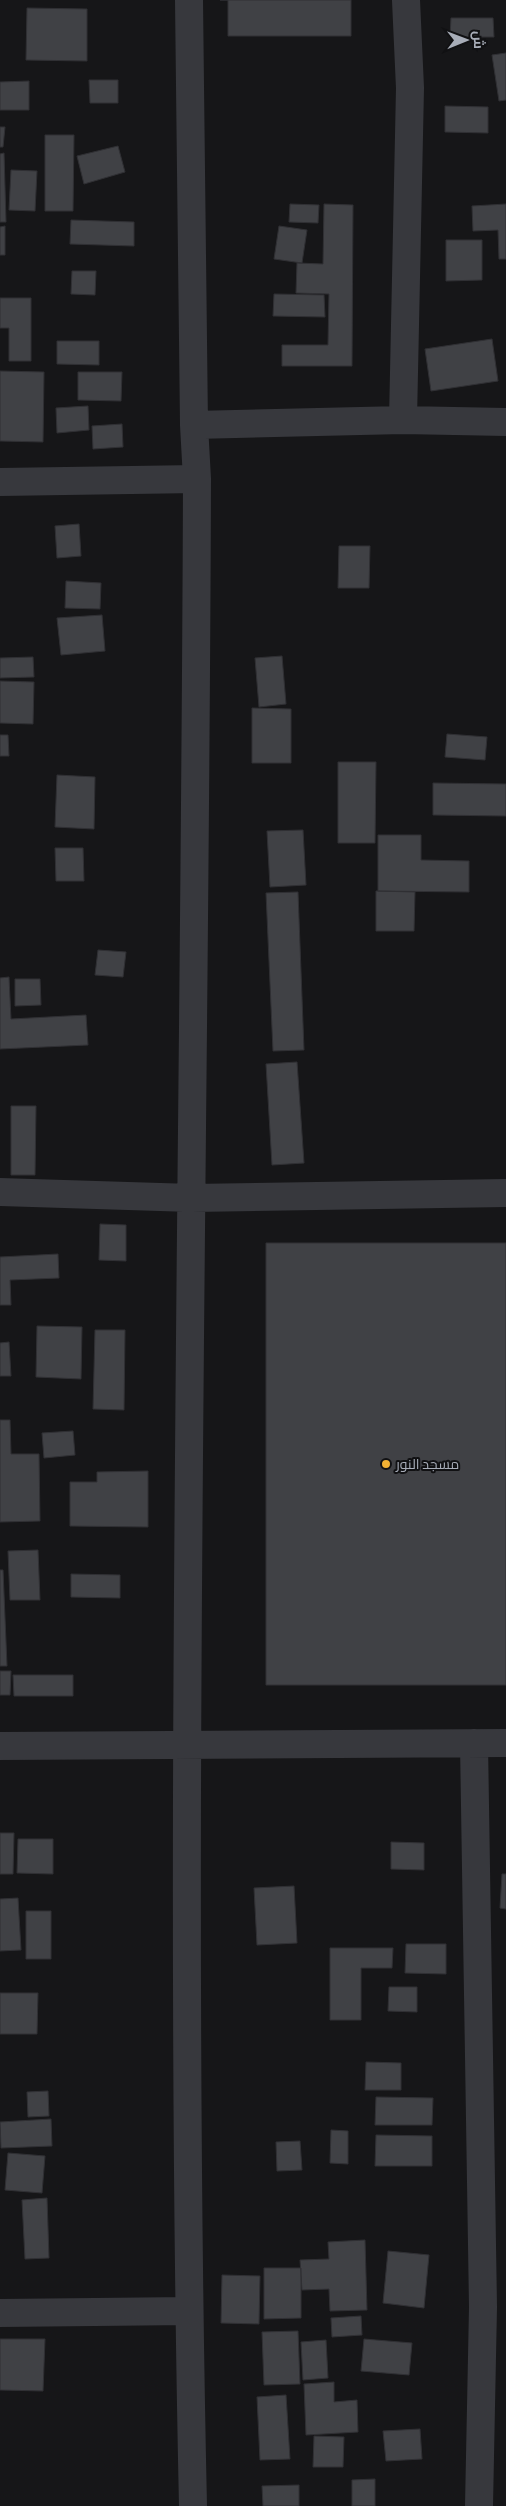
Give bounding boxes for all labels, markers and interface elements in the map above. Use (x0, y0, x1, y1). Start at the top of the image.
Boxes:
north arrow (441, 15, 491, 65)
text: ش (468, 31, 488, 49)
place label: مسجد النور (395, 1455, 459, 1475)
marker: مسجد النور (380, 1458, 392, 1470)

